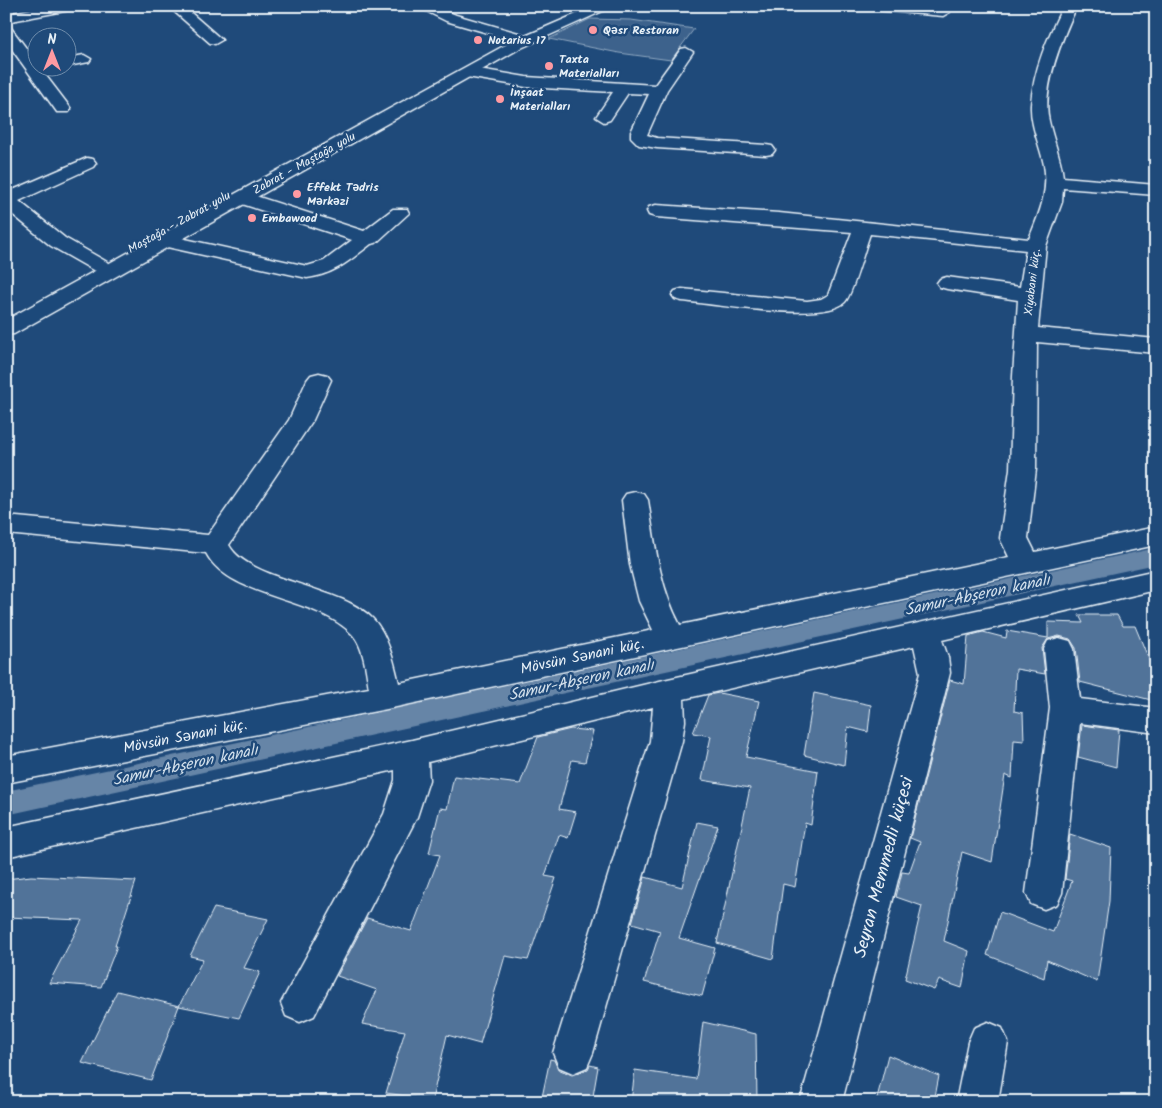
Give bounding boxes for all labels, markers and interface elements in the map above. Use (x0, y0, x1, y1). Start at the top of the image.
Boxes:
place label: Qəsr Restoran (603, 21, 679, 40)
marker: Qəsr Restoran (587, 24, 599, 36)
north arrow (28, 28, 78, 78)
text: N (48, 29, 57, 51)
place label: Notarius 17 (488, 31, 546, 50)
marker: Notarius 17 (472, 34, 484, 46)
place label: Taxta Materialları (559, 50, 619, 83)
marker: Taxta Materialları (543, 60, 555, 72)
place label: İnşaat Materialları (510, 83, 570, 116)
marker: İnşaat Materialları (494, 93, 506, 105)
street label: Zabrat - Maştağa yolu (249, 127, 359, 200)
place label: Effekt Tədris Mərkəzi (307, 178, 379, 211)
street label: Maştağa - Zabrat yolu (124, 186, 234, 259)
marker: Effekt Tədris Mərkəzi (291, 188, 303, 200)
place label: Embawood (262, 209, 318, 228)
marker: Embawood (246, 212, 258, 224)
street label: Xiyabani küç. (1019, 247, 1046, 317)
water label: Samur-Abşeron kanalı (902, 567, 1054, 623)
street label: Mövsün Sənani küç. (518, 632, 646, 682)
water label: Samur-Abşeron kanalı (506, 652, 658, 708)
street label: Mövsün Sənani küç. (121, 713, 249, 761)
water label: Samur-Abşeron kanalı (110, 737, 262, 793)
street label: Seyran Memmedli küçesi (846, 773, 923, 961)

